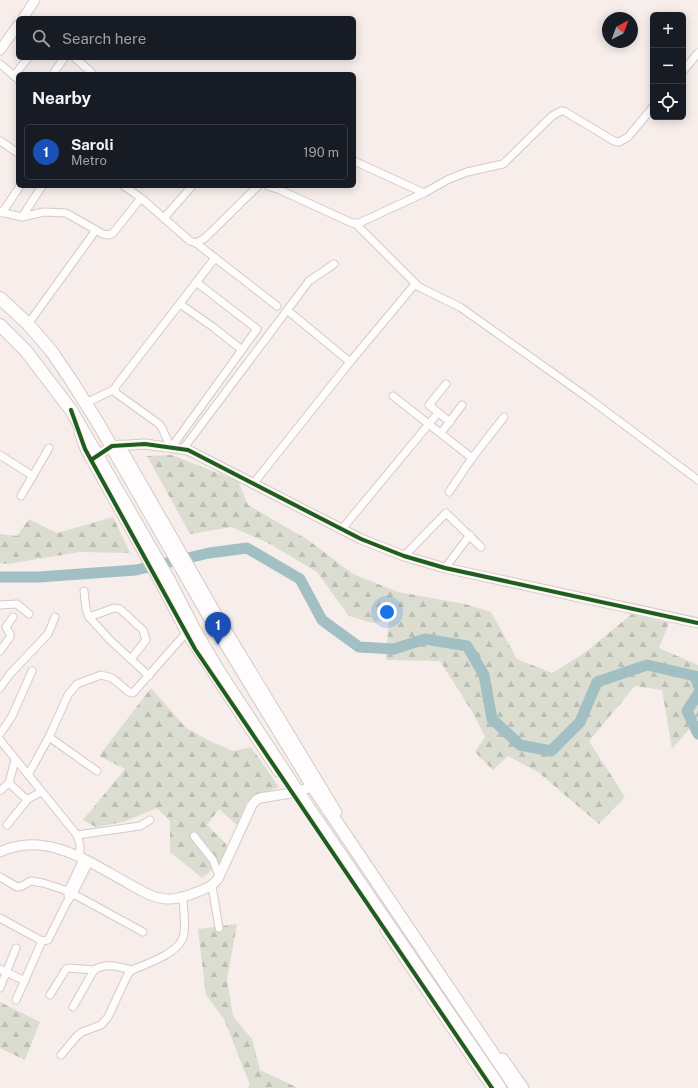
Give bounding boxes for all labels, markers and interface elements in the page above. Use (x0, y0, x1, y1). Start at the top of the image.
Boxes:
north arrow (602, 12, 638, 48)
map controls (650, 12, 686, 120)
button: + (650, 12, 686, 48)
search box (16, 16, 356, 60)
icon: search (30, 27, 52, 49)
text: Search here (62, 30, 146, 47)
button: − (650, 48, 686, 84)
button: locate (650, 84, 686, 120)
text: Nearby (32, 88, 91, 108)
text: Saroli (71, 136, 113, 153)
text: 1 (43, 145, 49, 160)
text: 190 m (303, 145, 339, 160)
text: Metro (71, 153, 107, 168)
your location (377, 602, 397, 622)
pin: 1 (205, 612, 231, 645)

